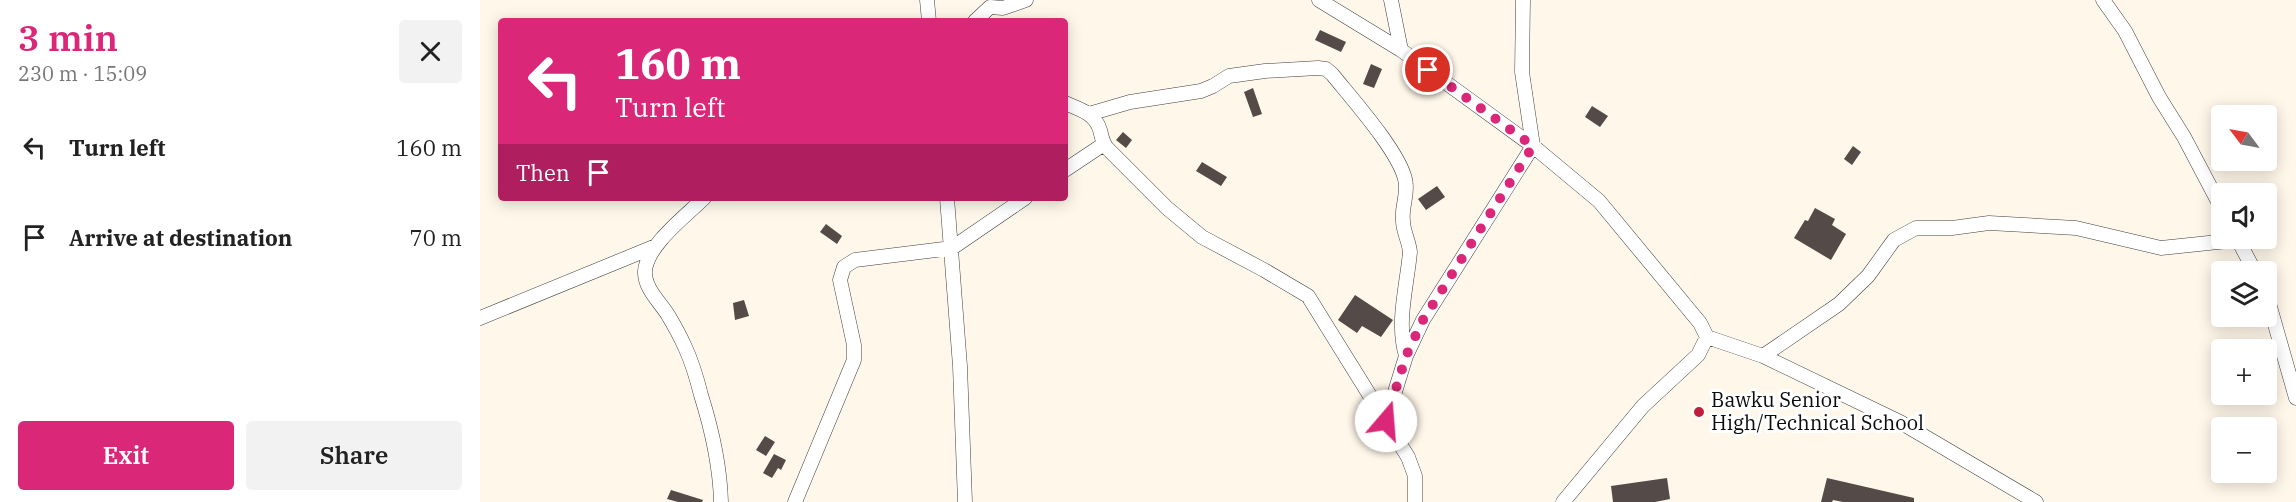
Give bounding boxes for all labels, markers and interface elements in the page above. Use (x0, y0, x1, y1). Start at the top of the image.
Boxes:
text: 3 min (18, 14, 118, 61)
button: close (399, 20, 462, 83)
text: 160 m (615, 36, 741, 91)
icon: left (516, 42, 594, 120)
pin (1402, 44, 1453, 95)
icon: arrive (1411, 53, 1444, 86)
text: 230 m · 15:09 (18, 60, 147, 87)
text: Turn left (615, 89, 726, 124)
north arrow (2211, 105, 2277, 171)
map controls (2211, 105, 2277, 483)
icon: left (18, 131, 51, 164)
text: Turn left (69, 133, 165, 162)
text: 160 m (396, 133, 462, 162)
icon: arrive (582, 156, 615, 189)
text: Then (516, 158, 570, 187)
button: sound (2211, 183, 2277, 249)
icon: arrive (18, 221, 51, 254)
text: Arrive at destination (69, 223, 292, 252)
text: 70 m (410, 223, 462, 252)
button: layers (2211, 261, 2277, 327)
button: + (2211, 339, 2277, 405)
place label: Bawku Senior High/Technical School (1711, 386, 1924, 436)
position arrow (1354, 389, 1418, 453)
marker: Bawku Senior High/Technical School (1692, 405, 1706, 419)
button: − (2211, 417, 2277, 483)
button: Exit (18, 421, 234, 490)
button: Share (246, 421, 462, 490)

